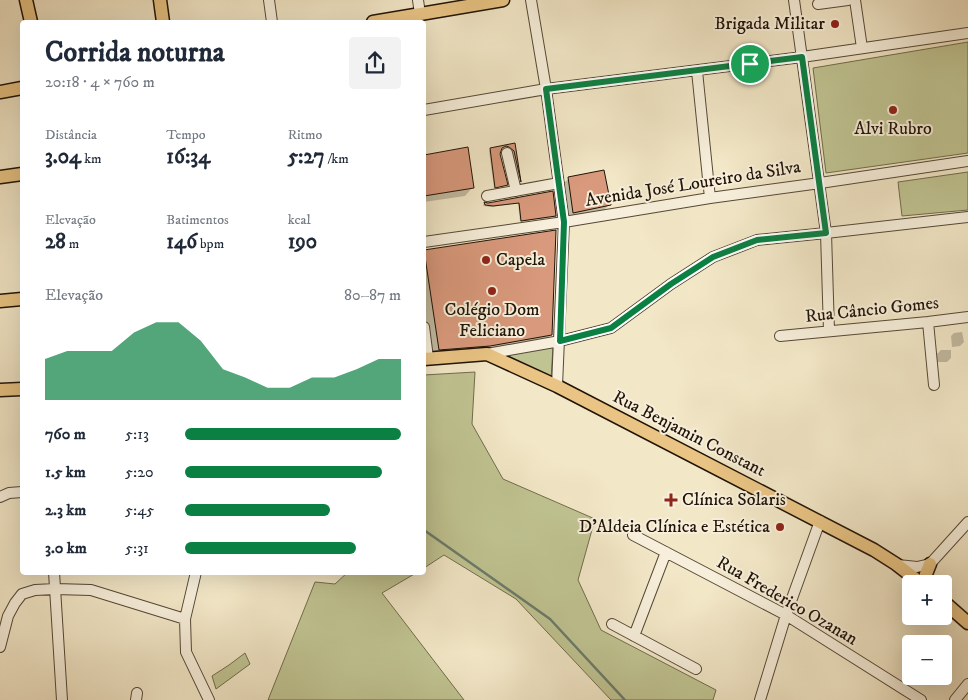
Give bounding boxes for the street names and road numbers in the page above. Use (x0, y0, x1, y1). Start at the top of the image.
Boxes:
street label: Avenida José Loureiro da Silva (584, 156, 803, 212)
street label: Rua Câncio Gomes (804, 292, 940, 328)
street label: Rua Benjamin Constant (609, 386, 769, 482)
street label: Rua Frederico Ozanan (713, 552, 862, 651)

